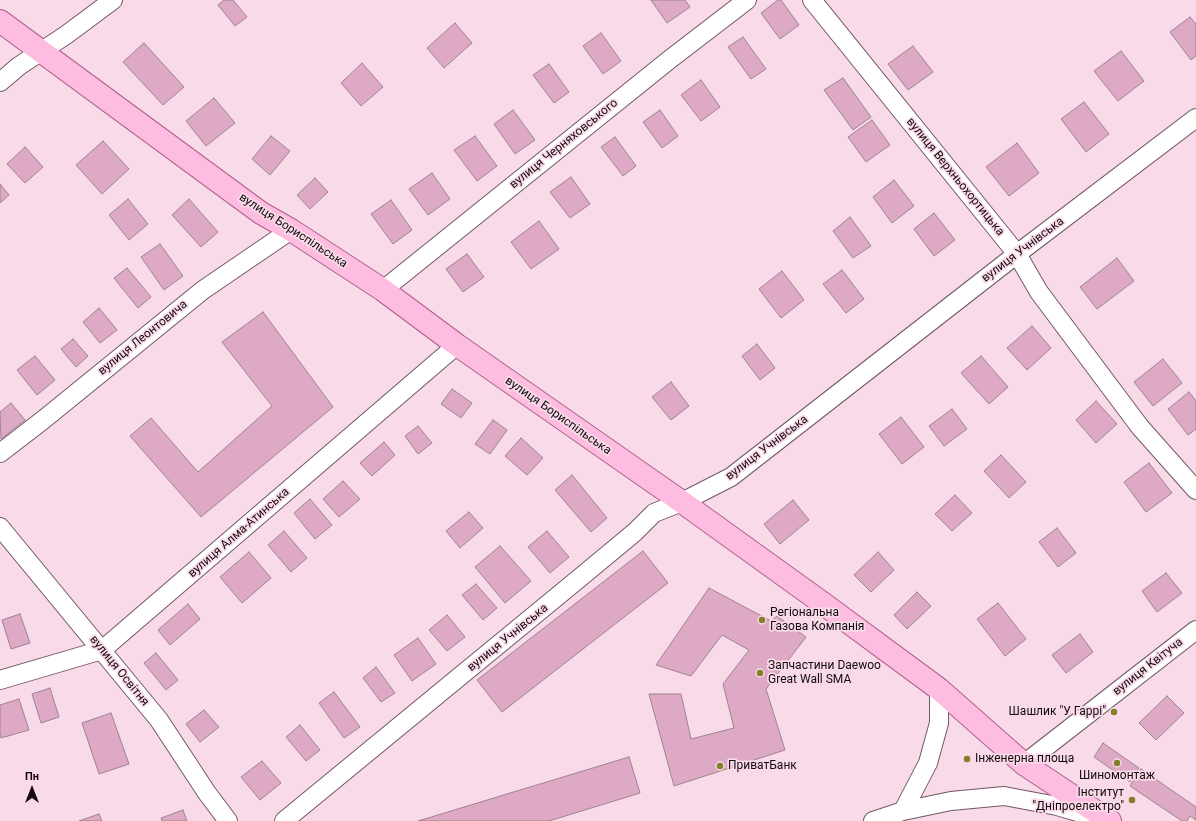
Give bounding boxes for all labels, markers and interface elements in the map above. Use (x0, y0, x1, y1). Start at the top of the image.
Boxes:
street label: вулиця Черняховського (507, 96, 621, 192)
street label: вулиця Верхньохортицька (903, 115, 1007, 239)
street label: вулиця Бориспільська (236, 191, 350, 271)
street label: вулиця Учнівська (979, 214, 1067, 286)
street label: вулиця Леонтовича (95, 298, 191, 378)
street label: вулиця Бориспільська (502, 374, 614, 458)
street label: вулиця Учнівська (723, 412, 811, 484)
street label: вулиця Алма-Атинська (185, 485, 293, 581)
street label: вулиця Учнівська (465, 601, 551, 675)
place label: Регіональна Газова Компанія (770, 606, 864, 634)
marker: Регіональна Газова Компанія (757, 615, 767, 625)
street label: вулиця Освітня (86, 633, 152, 709)
street label: вулиця Квітуча (1110, 635, 1186, 699)
place label: Запчастини Daewoo Great Wall SMA (768, 659, 881, 687)
marker: Запчастини Daewoo Great Wall SMA (755, 668, 765, 678)
place label: Шашлик "У Гаррі" (1009, 705, 1106, 719)
marker: Шашлик "У Гаррі" (1109, 707, 1119, 717)
place label: Інженерна площа (975, 752, 1074, 766)
marker: Інженерна площа (962, 754, 972, 764)
marker: Шиномонтаж (1112, 758, 1122, 768)
place label: ПриватБанк (728, 759, 797, 773)
marker: ПриватБанк (715, 761, 725, 771)
north arrow (12, 769, 52, 809)
place label: Шиномонтаж (1079, 769, 1155, 783)
text: Пн (25, 770, 39, 783)
place label: Інститут "Дніпроелектро" (1032, 786, 1124, 814)
marker: Інститут "Дніпроелектро" (1127, 795, 1137, 805)

